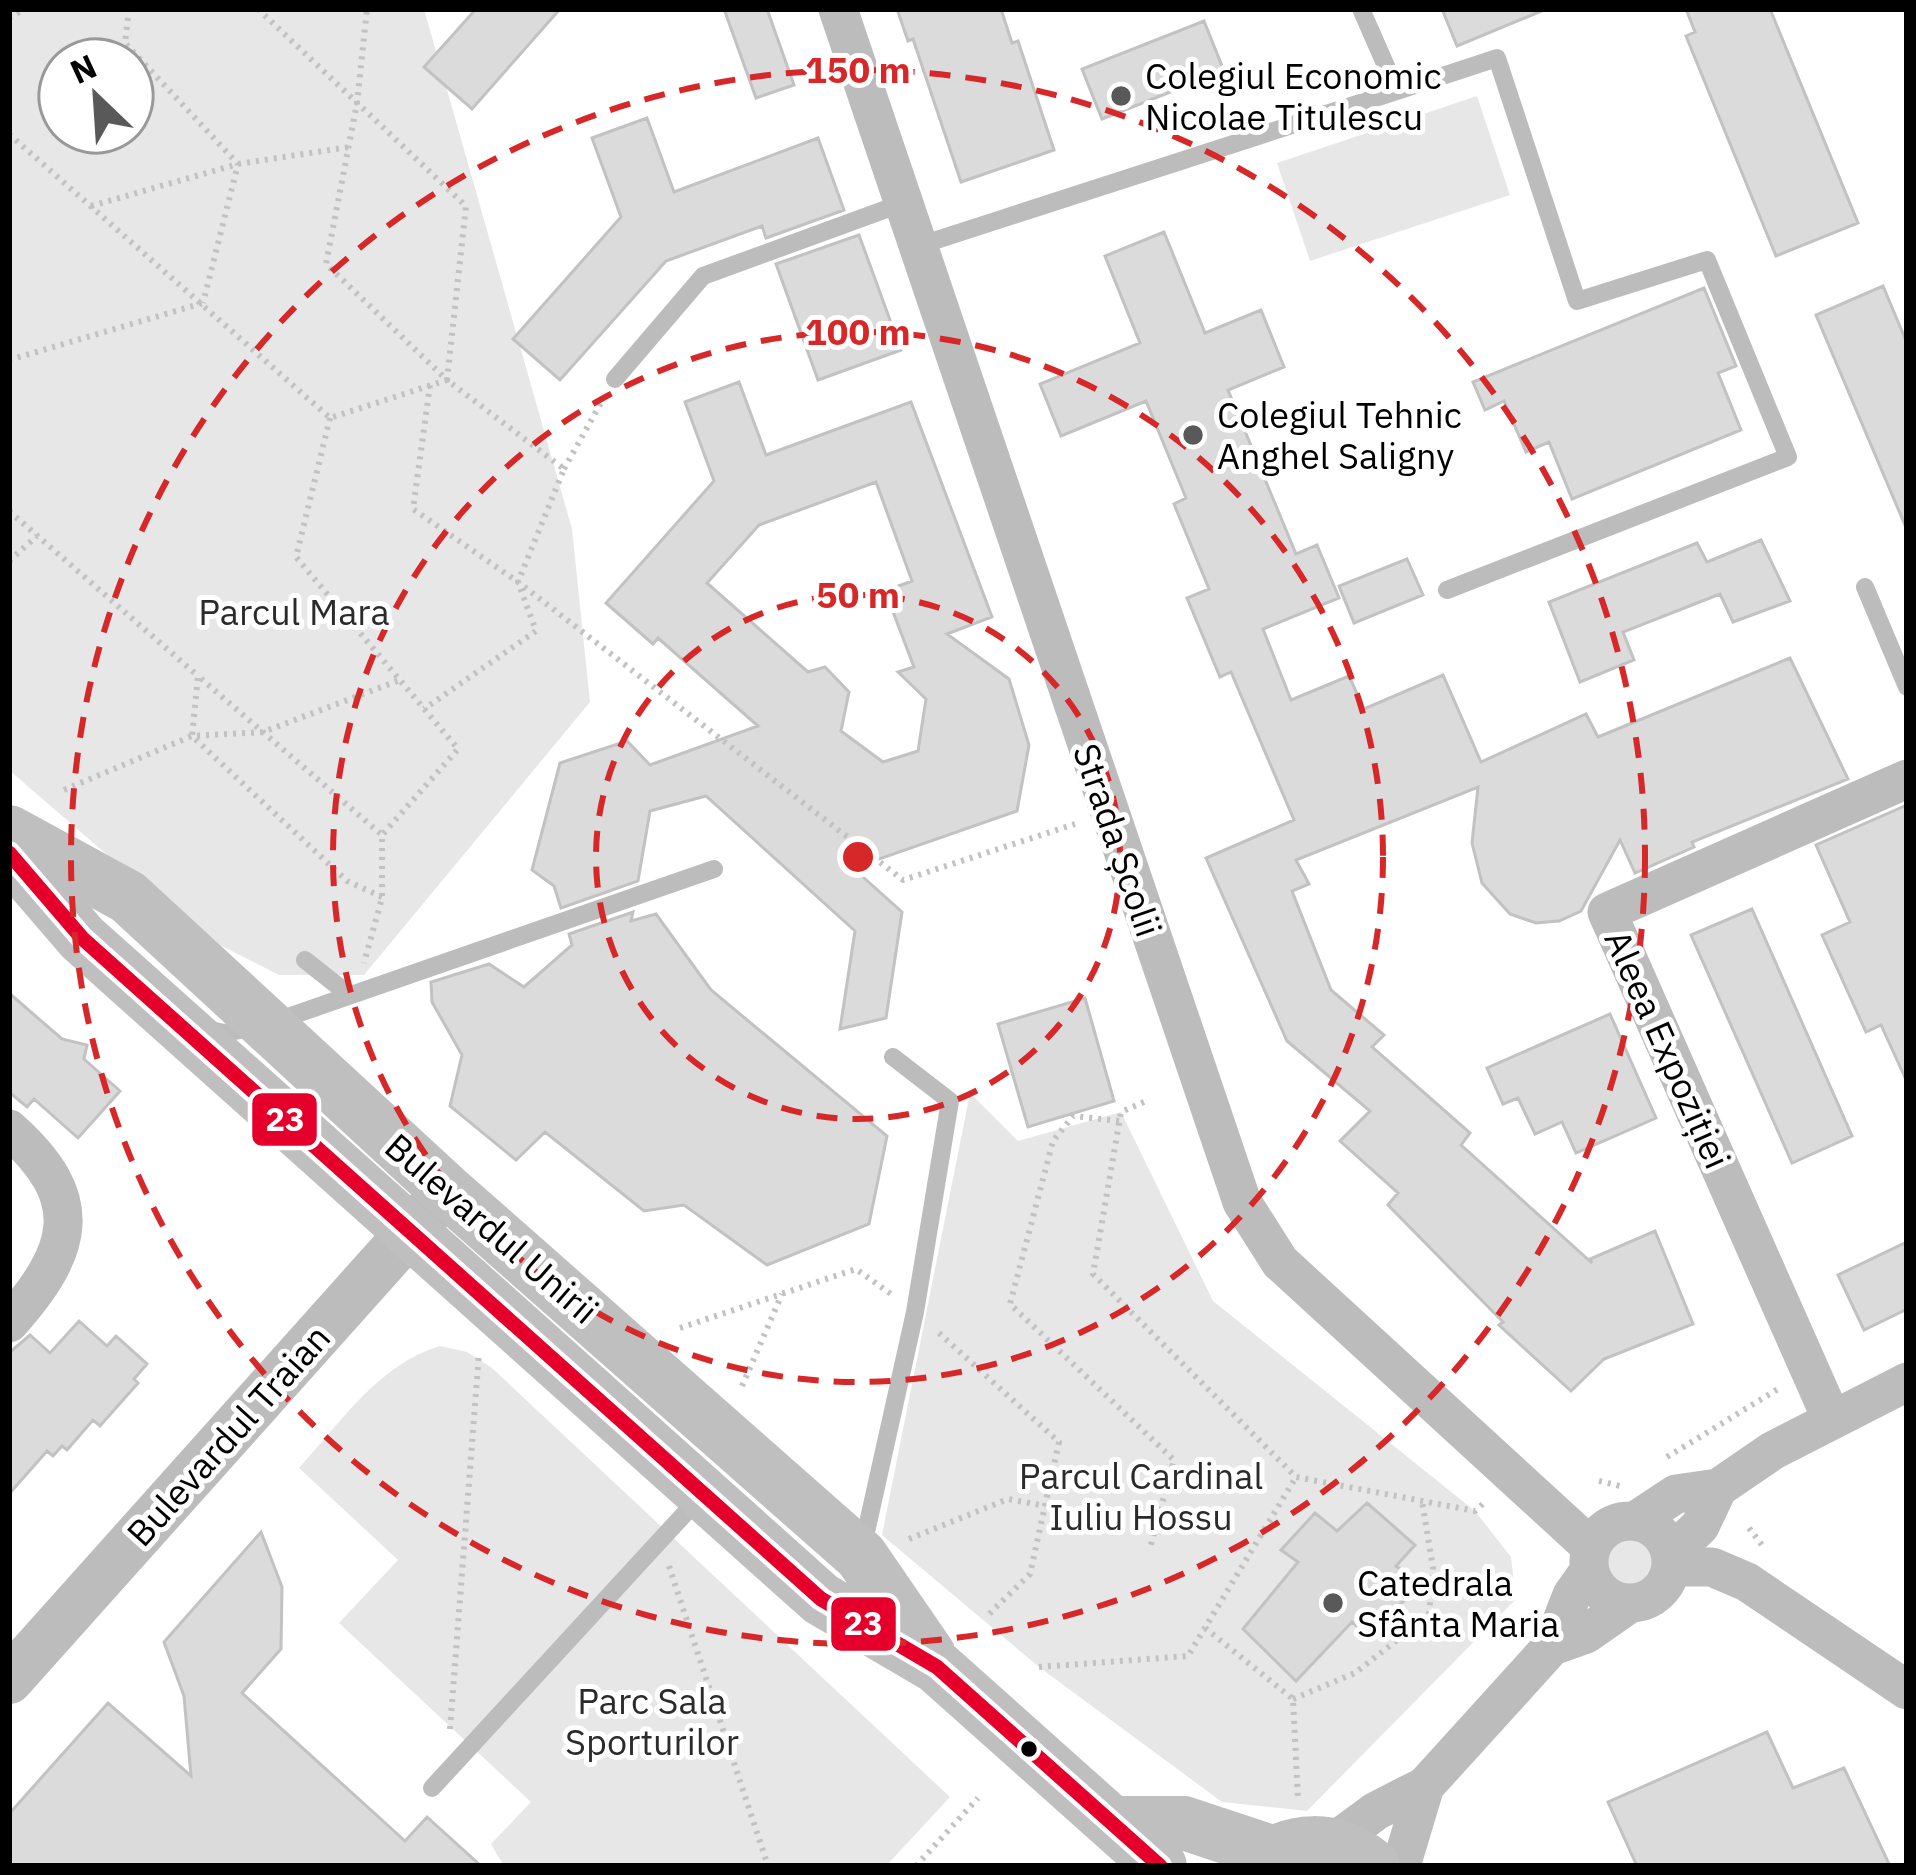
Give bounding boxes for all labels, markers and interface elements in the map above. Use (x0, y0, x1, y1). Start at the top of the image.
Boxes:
north arrow (36, 36, 156, 156)
text: N (63, 44, 103, 93)
text: 150 m (805, 46, 911, 93)
place label: Colegiul Economic Nicolae Titulescu (1145, 52, 1442, 140)
marker: Colegiul Economic Nicolae Titulescu (1108, 83, 1134, 109)
text: 100 m (805, 308, 911, 355)
place label: Colegiul Tehnic Anghel Saligny (1217, 391, 1462, 479)
marker: Colegiul Tehnic Anghel Saligny (1180, 422, 1206, 448)
text: 50 m (816, 571, 900, 618)
park label: Parcul Mara (198, 588, 390, 635)
street label: Strada Școlii (1063, 737, 1173, 943)
centre of rings (837, 836, 879, 878)
street label: Aleea Expoziției (1594, 922, 1742, 1176)
line badge: 23 (250, 1091, 319, 1148)
text: 23 (265, 1097, 305, 1140)
street label: Bulevardul Unirii (376, 1123, 608, 1333)
street label: Bulevardul Traian (116, 1314, 340, 1556)
park label: Parcul Cardinal Iuliu Hossu (1019, 1452, 1263, 1540)
place label: Catedrala Sfânta Maria (1357, 1559, 1560, 1647)
marker: Catedrala Sfânta Maria (1320, 1590, 1346, 1616)
line badge: 23 (829, 1595, 898, 1653)
text: 23 (843, 1601, 883, 1644)
park label: Parc Sala Sporturilor (565, 1677, 739, 1765)
unlabelled marker (1018, 1738, 1040, 1760)

